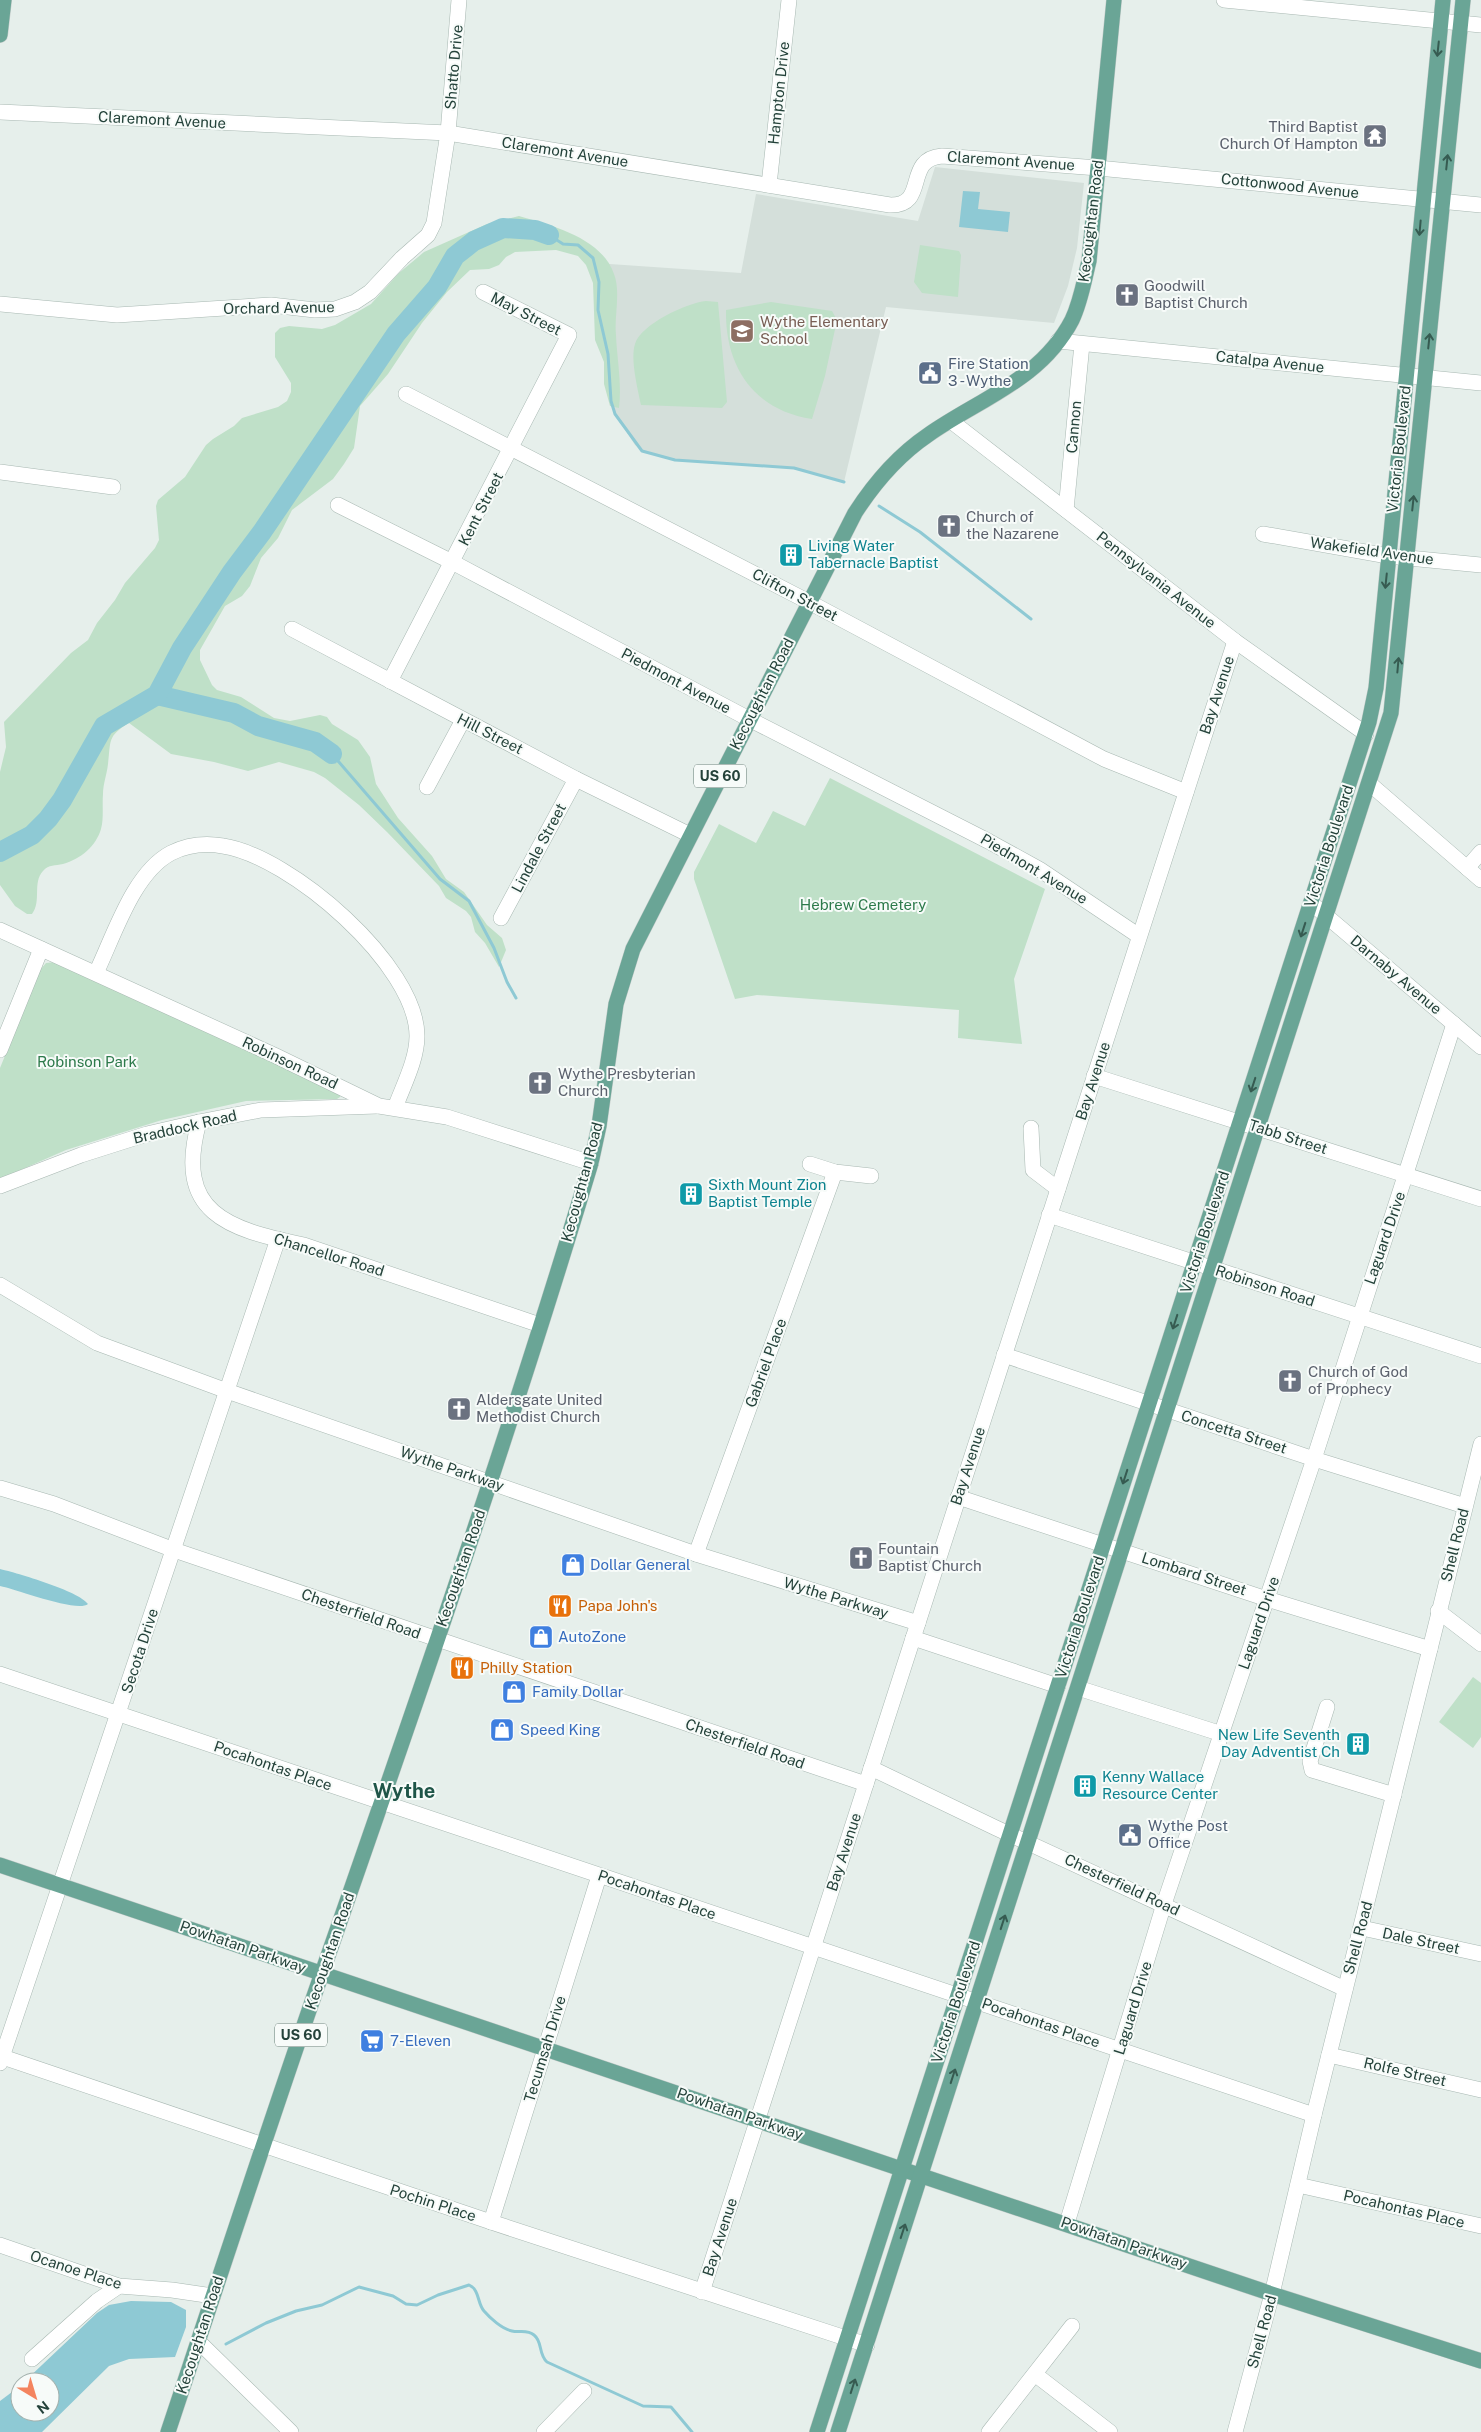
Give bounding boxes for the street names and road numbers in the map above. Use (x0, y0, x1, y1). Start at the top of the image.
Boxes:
street label: Shatto Drive (441, 24, 466, 110)
street label: Hampton Drive (765, 41, 792, 145)
street label: Claremont Avenue (98, 108, 226, 131)
street label: Claremont Avenue (500, 133, 630, 170)
street label: Claremont Avenue (947, 148, 1076, 173)
street label: Kecoughtan Road (1075, 159, 1106, 283)
street label: Cottonwood Avenue (1220, 170, 1360, 201)
street label: May Street (488, 289, 564, 339)
street label: Orchard Avenue (223, 298, 335, 317)
street label: Catalpa Avenue (1215, 347, 1325, 376)
street label: Victoria Boulevard (1383, 385, 1414, 513)
street label: Cannon (1063, 400, 1084, 454)
street label: Kent Street (455, 469, 506, 548)
street label: Pennsylvania Avenue (1093, 528, 1219, 631)
street label: Wakefield Avenue (1309, 533, 1435, 568)
street label: Clifton Street (750, 565, 841, 624)
street label: Kecoughtan Road (726, 635, 797, 752)
street label: Piedmont Avenue (619, 645, 734, 717)
street label: Bay Avenue (1196, 654, 1237, 736)
street label: Hill Street (454, 710, 526, 757)
road number: US 60 (694, 764, 746, 788)
street label: Victoria Boulevard (1301, 783, 1356, 909)
street label: Lindale Street (508, 800, 569, 895)
street label: Piedmont Avenue (978, 830, 1091, 907)
street label: Darnaby Avenue (1347, 932, 1445, 1018)
street label: Robinson Road (240, 1033, 341, 1092)
street label: Bay Avenue (1072, 1040, 1113, 1122)
street label: Braddock Road (131, 1106, 238, 1147)
street label: Tabb Street (1247, 1116, 1330, 1157)
street label: Kecoughtan Road (557, 1120, 606, 1244)
street label: Victoria Boulevard (1177, 1169, 1232, 1295)
street label: Laguard Drive (1361, 1189, 1408, 1286)
street label: Chancellor Road (272, 1230, 386, 1279)
street label: Robinson Road (1213, 1261, 1317, 1310)
street label: Gabriel Place (742, 1316, 789, 1410)
street label: Concetta Street (1179, 1406, 1289, 1457)
street label: Bay Avenue (947, 1425, 988, 1507)
street label: Wythe Parkway (398, 1443, 506, 1494)
street label: Shell Road (1437, 1506, 1472, 1583)
street label: Kecoughtan Road (432, 1507, 489, 1629)
street label: Lombard Street (1140, 1549, 1249, 1599)
street label: Victoria Boulevard (1052, 1554, 1107, 1680)
street label: Wythe Parkway (782, 1574, 891, 1622)
street label: Laguard Drive (1235, 1574, 1282, 1671)
street label: Chesterfield Road (299, 1585, 423, 1642)
street label: Secota Drive (118, 1606, 161, 1696)
street label: Chesterfield Road (683, 1715, 807, 1772)
street label: Pocahontas Place (212, 1737, 334, 1794)
street label: Bay Avenue (823, 1811, 864, 1893)
street label: Chesterfield Road (1062, 1850, 1182, 1919)
street label: Pocahontas Place (596, 1866, 718, 1923)
street label: Kecoughtan Road (301, 1890, 358, 2012)
street label: Shell Road (1340, 1899, 1375, 1976)
street label: Powhatan Parkway (178, 1917, 308, 1976)
street label: Dale Street (1381, 1924, 1462, 1957)
street label: Victoria Boulevard (928, 1939, 983, 2065)
street label: Laguard Drive (1110, 1959, 1155, 2057)
street label: Tecumsah Drive (520, 1994, 569, 2104)
street label: Pocahontas Place (980, 1994, 1102, 2051)
road number: US 60 (275, 2024, 327, 2046)
street label: Rolfe Street (1362, 2054, 1448, 2089)
street label: Powhatan Parkway (675, 2084, 805, 2143)
street label: Pochin Place (388, 2181, 478, 2224)
street label: Pocahontas Place (1342, 2186, 1466, 2231)
street label: Bay Avenue (699, 2196, 740, 2278)
street label: Powhatan Parkway (1059, 2213, 1189, 2272)
street label: Ocanoe Place (28, 2247, 124, 2292)
street label: Kecoughtan Road (172, 2274, 227, 2396)
street label: Shell Road (1244, 2293, 1279, 2370)

